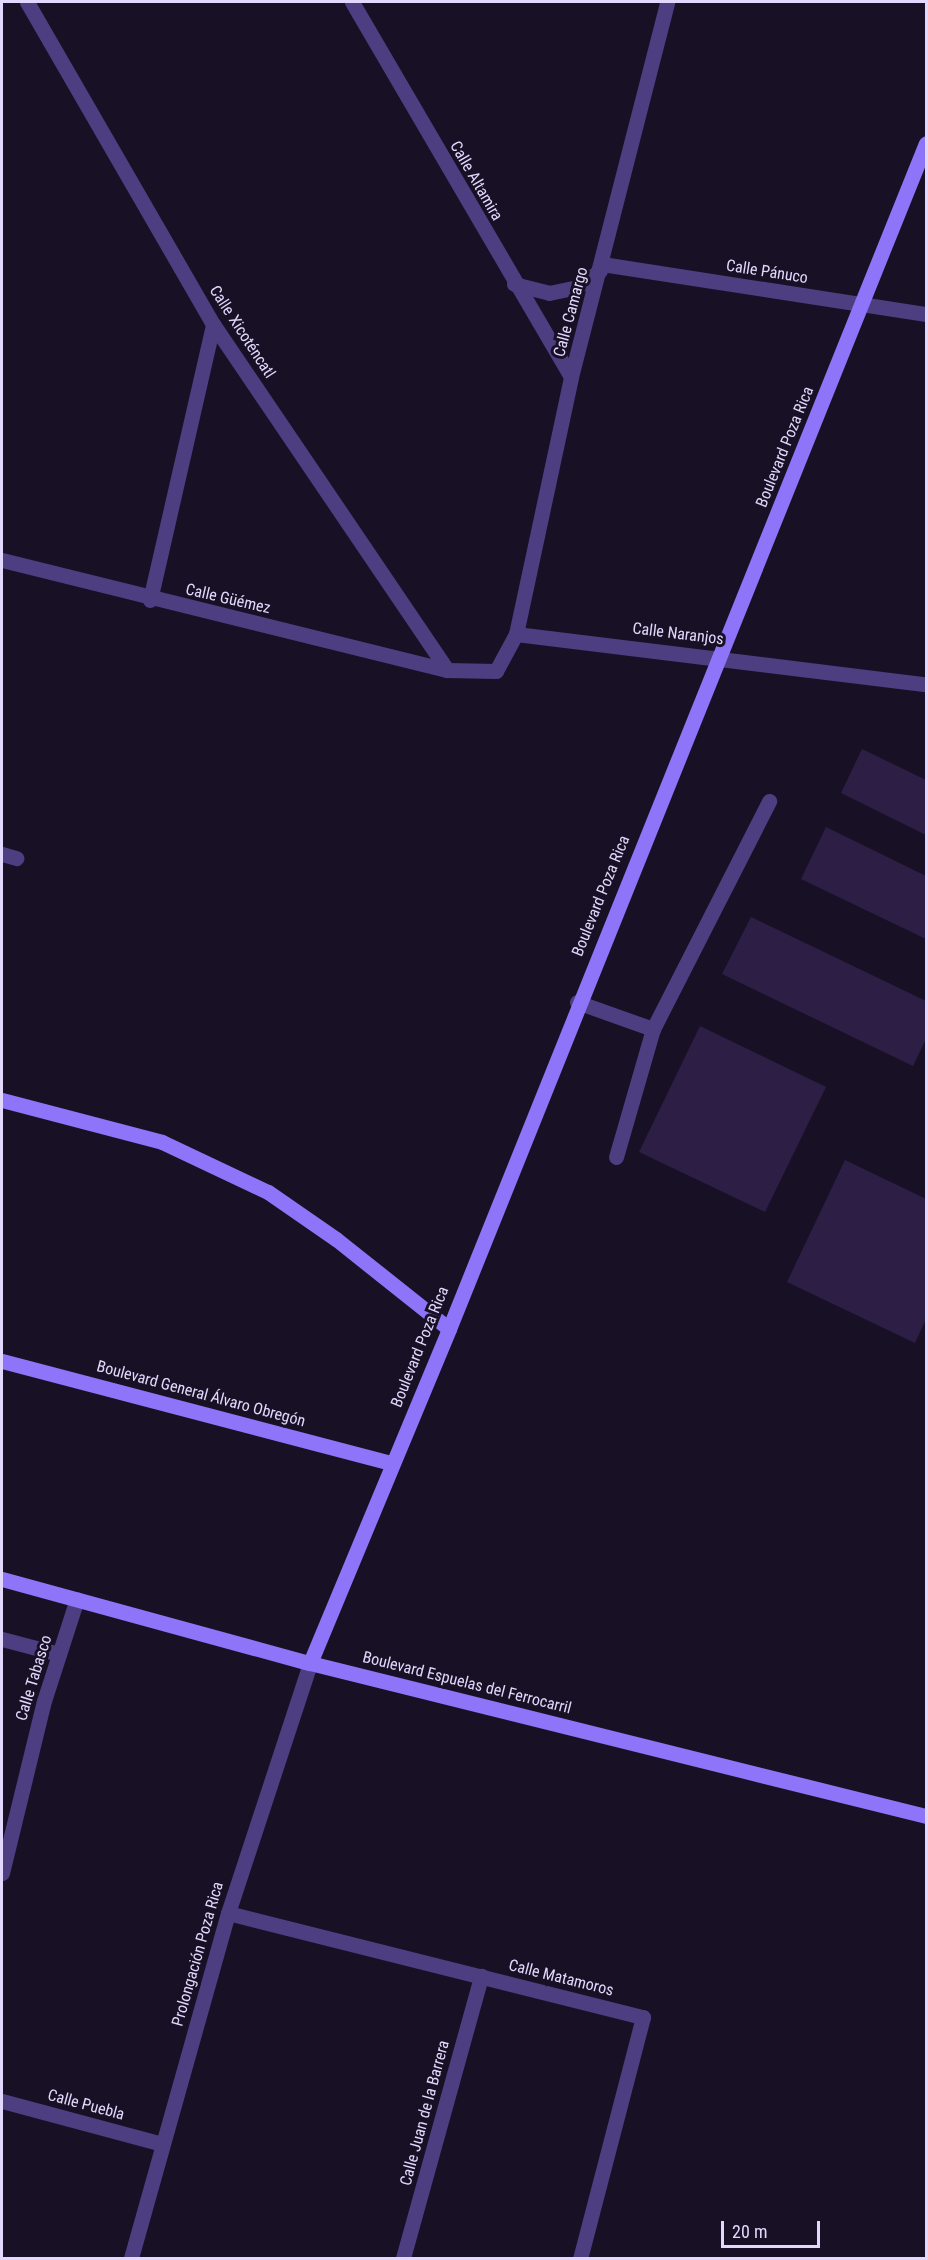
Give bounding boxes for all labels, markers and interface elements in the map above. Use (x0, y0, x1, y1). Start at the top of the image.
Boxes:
street label: Calle Altamira (446, 138, 506, 224)
street label: Calle Pánuco (725, 256, 809, 288)
street label: Calle Camargo (550, 265, 592, 359)
street label: Calle Xicoténcatl (205, 282, 279, 382)
street label: Boulevard Poza Rica (752, 384, 818, 510)
street label: Calle Güémez (184, 580, 272, 618)
street label: Calle Naranjos (631, 619, 725, 649)
street label: Boulevard Poza Rica (568, 833, 634, 959)
street label: Boulevard Poza Rica (387, 1284, 453, 1410)
street label: Boulevard General Álvaro Obregón (95, 1357, 307, 1431)
street label: Calle Tabasco (12, 1633, 56, 1723)
street label: Boulevard Espuelas del Ferrocarril (361, 1648, 573, 1718)
street label: Prolongación Poza Rica (168, 1880, 228, 2028)
street label: Calle Matamoros (507, 1956, 615, 2000)
street label: Calle Juan de la Barrera (396, 2038, 454, 2188)
street label: Calle Puebla (46, 2086, 126, 2124)
scale bar (724, 2209, 823, 2247)
text: 20 m (732, 2221, 767, 2242)

